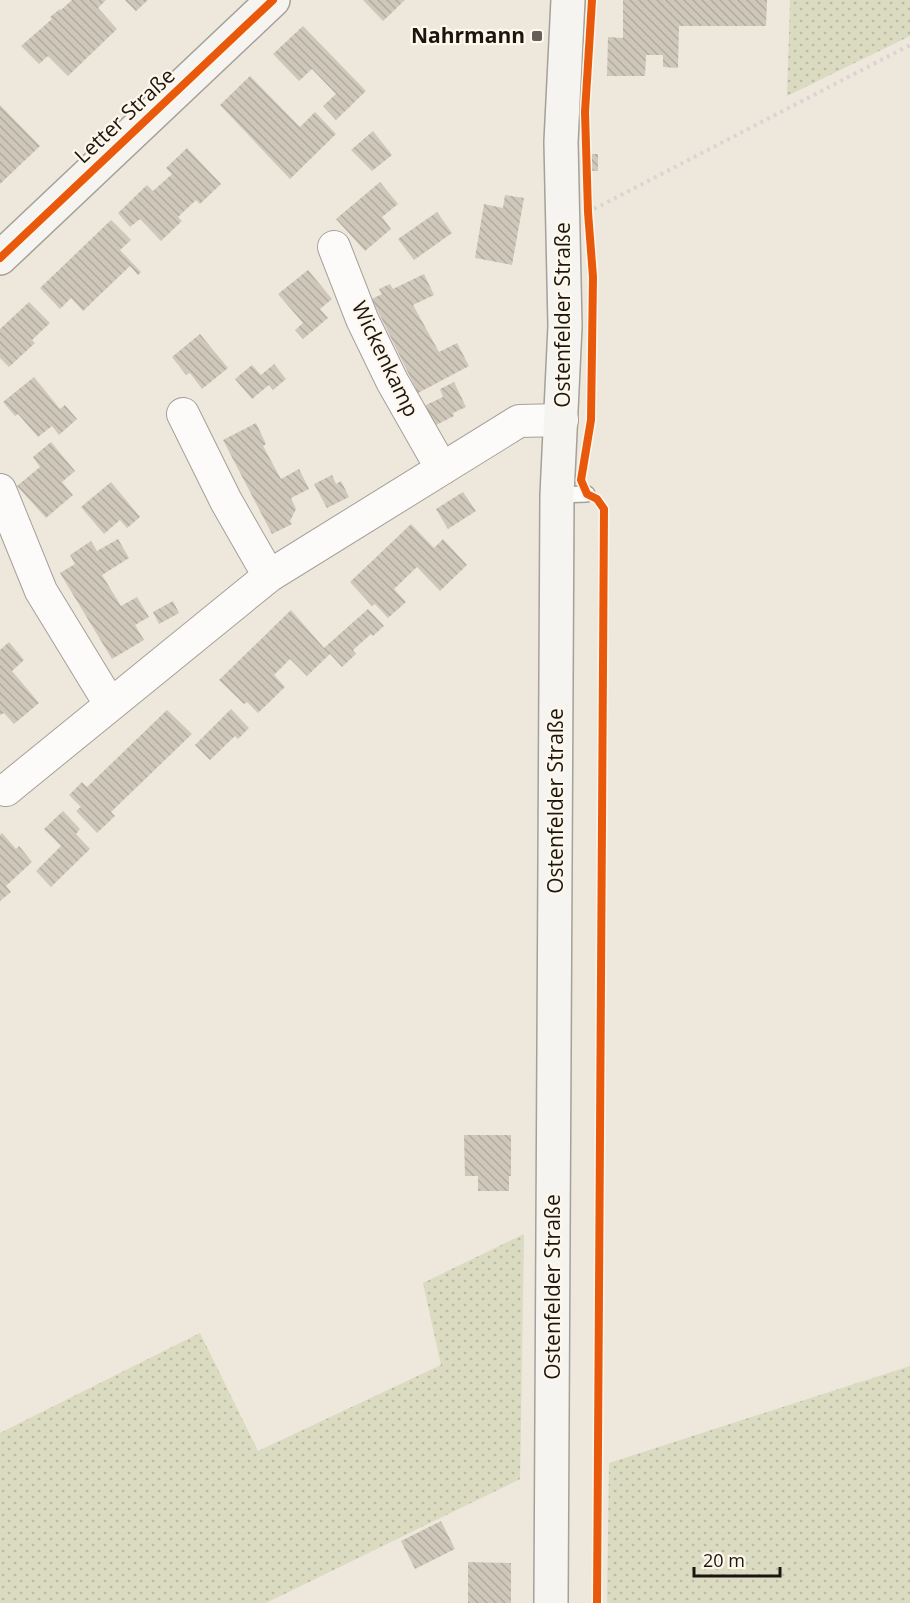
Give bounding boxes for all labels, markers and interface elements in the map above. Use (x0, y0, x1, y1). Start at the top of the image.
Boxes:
place label: Nahrmann (411, 21, 525, 49)
marker: Nahrmann (530, 29, 544, 43)
street label: Letter Straße (68, 61, 181, 169)
street label: Ostenfelder Straße (548, 222, 576, 408)
street label: Wickenkamp (346, 296, 426, 421)
street label: Ostenfelder Straße (541, 708, 569, 894)
street label: Ostenfelder Straße (538, 1194, 566, 1380)
scale bar (694, 1540, 780, 1578)
text: 20 m (703, 1548, 745, 1572)

